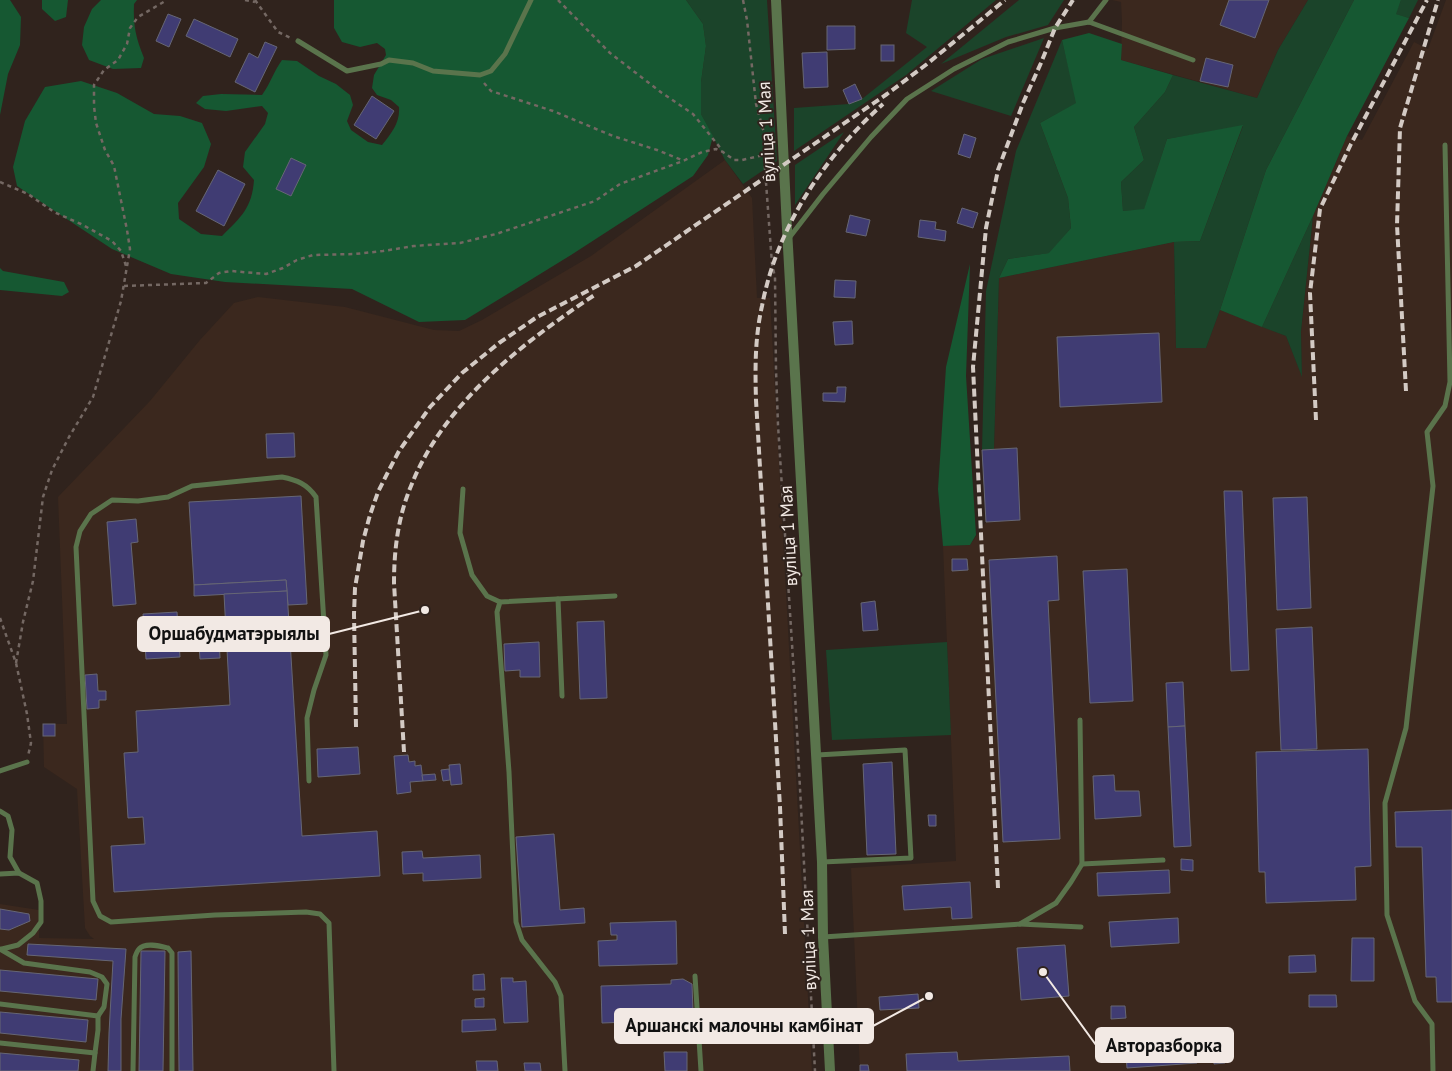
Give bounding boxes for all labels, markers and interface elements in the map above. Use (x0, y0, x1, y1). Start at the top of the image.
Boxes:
street label: вуліца 1 Мая (752, 81, 780, 183)
street label: вуліца 1 Мая (774, 485, 802, 587)
callout: Оршабудматэрыялы (138, 617, 329, 651)
text: Оршабудматэрыялы (148, 621, 320, 645)
street label: вуліца 1 Мая (795, 889, 821, 991)
callout: Аршанскі малочны камбінат (615, 1009, 873, 1043)
text: Аршанскі малочны камбінат (625, 1013, 863, 1037)
callout: Авторазборка (1096, 1028, 1233, 1062)
text: Авторазборка (1106, 1033, 1222, 1057)

